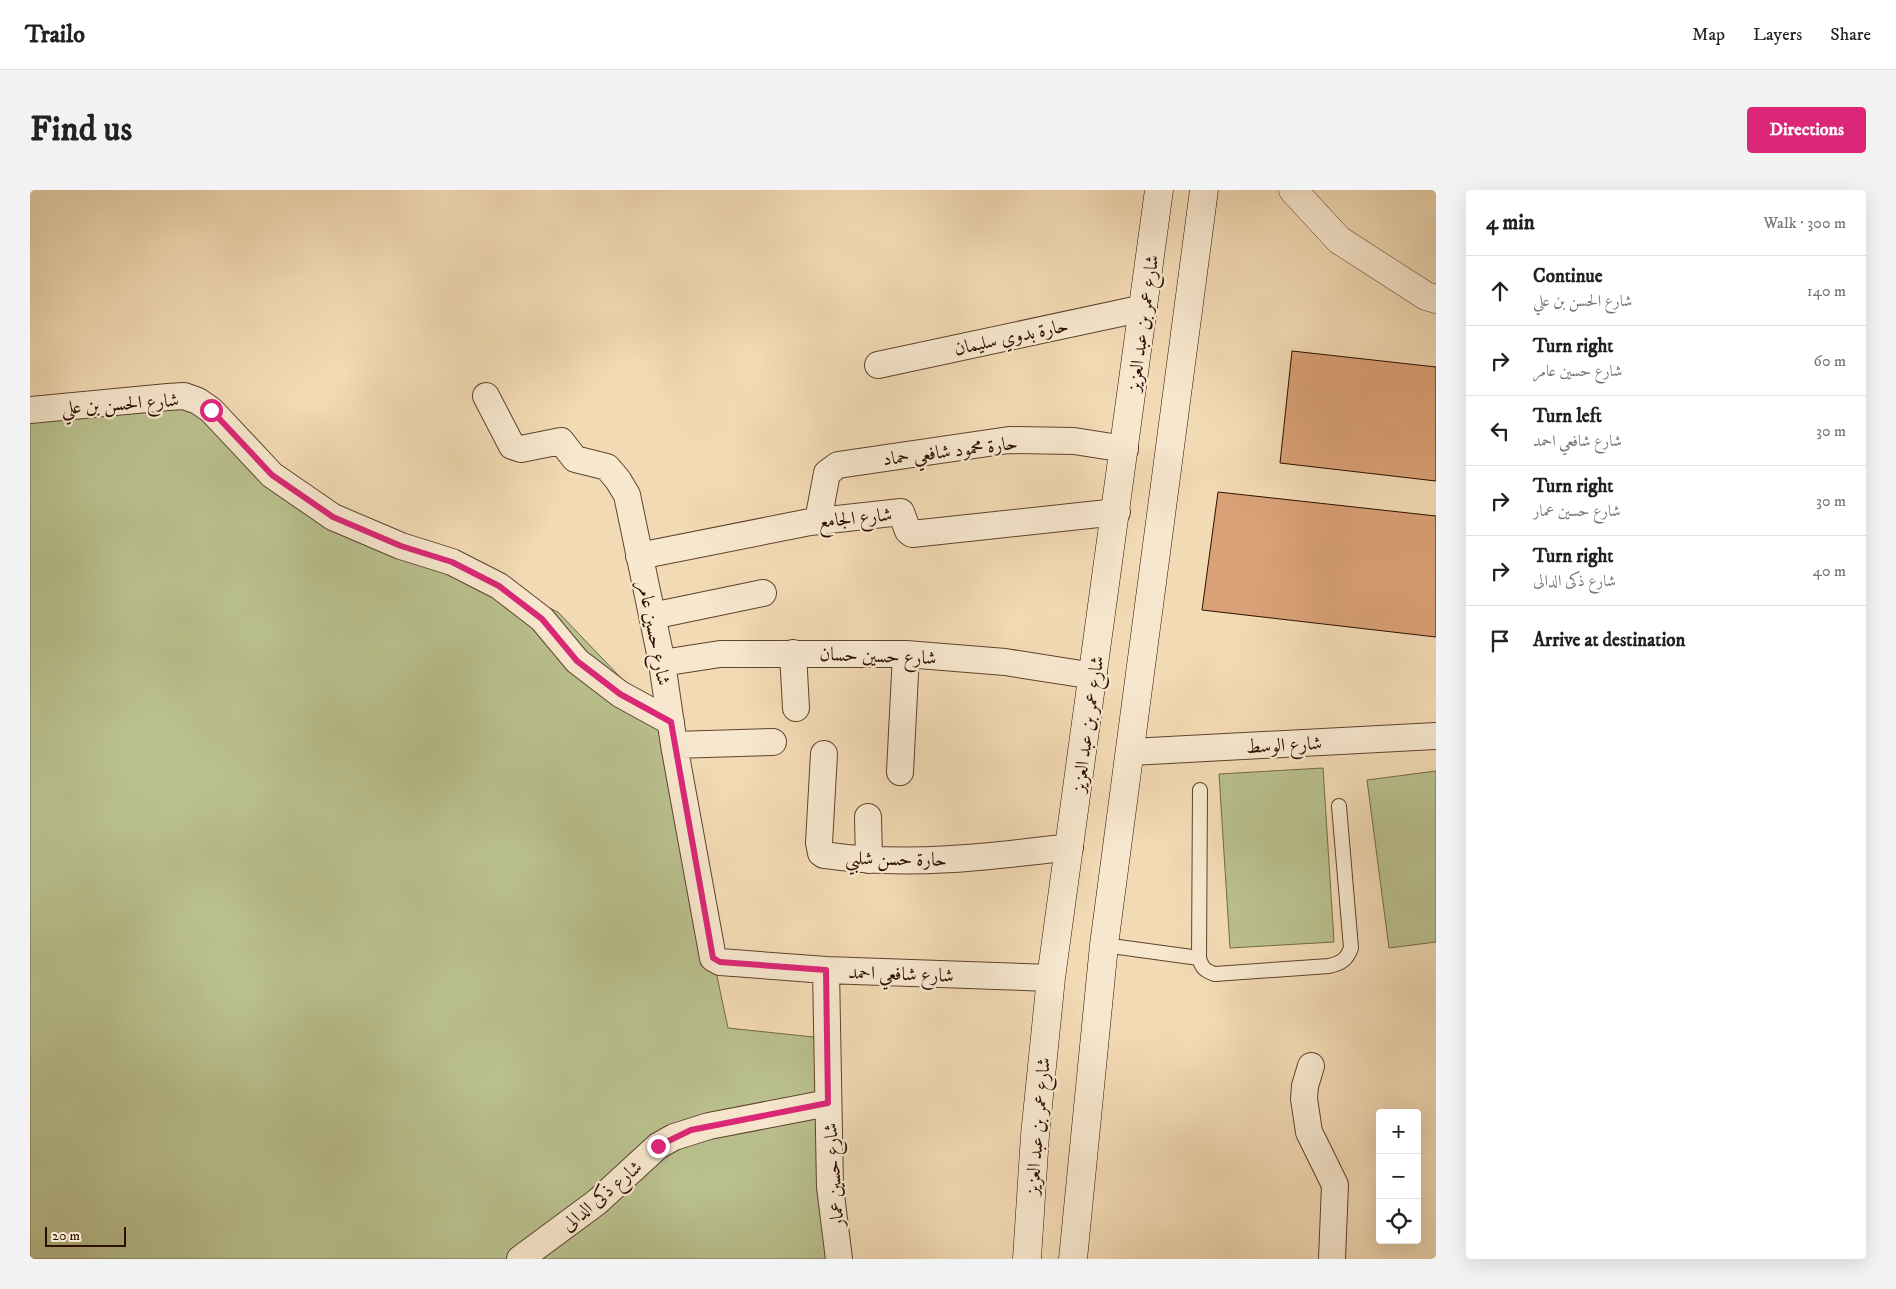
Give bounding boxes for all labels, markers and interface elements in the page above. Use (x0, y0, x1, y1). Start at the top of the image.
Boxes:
text: Trailo (25, 20, 85, 50)
text: Map (1692, 24, 1725, 46)
text: Layers (1753, 24, 1802, 46)
text: Share (1830, 24, 1871, 46)
button: Directions (1747, 107, 1866, 153)
text: Find us (30, 108, 132, 152)
text: 4 min (1486, 210, 1535, 236)
text: Walk · 300 m (1763, 213, 1846, 233)
street label: شارع عمر بن عبد العزيز (1122, 253, 1167, 395)
text: Continue (1533, 265, 1603, 288)
icon: ahead (1486, 277, 1514, 305)
text: 140 m (1807, 281, 1846, 301)
text: شارع الحسن بن علي (1533, 291, 1632, 311)
street label: حارة بدوي سليمان (952, 314, 1071, 364)
text: Turn right (1533, 335, 1613, 358)
icon: right (1486, 347, 1514, 375)
text: 60 m (1814, 351, 1846, 371)
text: شارع حسين عامر (1533, 361, 1622, 381)
street label: شارع الحسن بن علي (60, 389, 180, 426)
route start (200, 399, 223, 422)
text: Turn left (1533, 405, 1602, 428)
icon: left (1486, 417, 1514, 445)
text: 30 m (1816, 421, 1846, 441)
text: شارع شافعي احمد (1533, 431, 1622, 451)
street label: حارة محمود شافعي حماد (881, 432, 1020, 476)
text: Turn right (1533, 475, 1613, 498)
icon: right (1486, 487, 1514, 515)
text: 30 m (1816, 491, 1846, 511)
text: شارع حسين عمار (1533, 501, 1621, 521)
street label: شارع الجامع (817, 503, 894, 539)
text: Turn right (1533, 545, 1613, 568)
icon: right (1486, 557, 1514, 585)
text: 40 m (1813, 561, 1846, 581)
text: شارع ذكى الدالى (1533, 571, 1616, 591)
street label: شارع حسين عامر (629, 579, 675, 688)
icon: arrive (1486, 627, 1514, 655)
text: Arrive at destination (1533, 629, 1685, 652)
street label: شارع حسين حسان (819, 643, 937, 673)
street label: شارع عمر بن عبد العزيز (1067, 654, 1112, 796)
street label: شارع الوسط (1245, 732, 1323, 762)
street label: حارة حسن شلبي (845, 847, 947, 878)
street label: شارع شافعي احمد (848, 961, 954, 993)
street label: شارع عمر بن عبد العزيز (1021, 1057, 1059, 1198)
map controls (1376, 1109, 1421, 1244)
button: + (1376, 1109, 1421, 1154)
street label: شارع حسين عمار (819, 1122, 853, 1230)
route end (647, 1135, 670, 1158)
button: − (1376, 1154, 1421, 1199)
street label: شارع ذكى الدالى (556, 1155, 649, 1239)
button: locate (1376, 1199, 1421, 1244)
scale bar (45, 1224, 126, 1247)
text: 20 m (52, 1227, 80, 1245)

